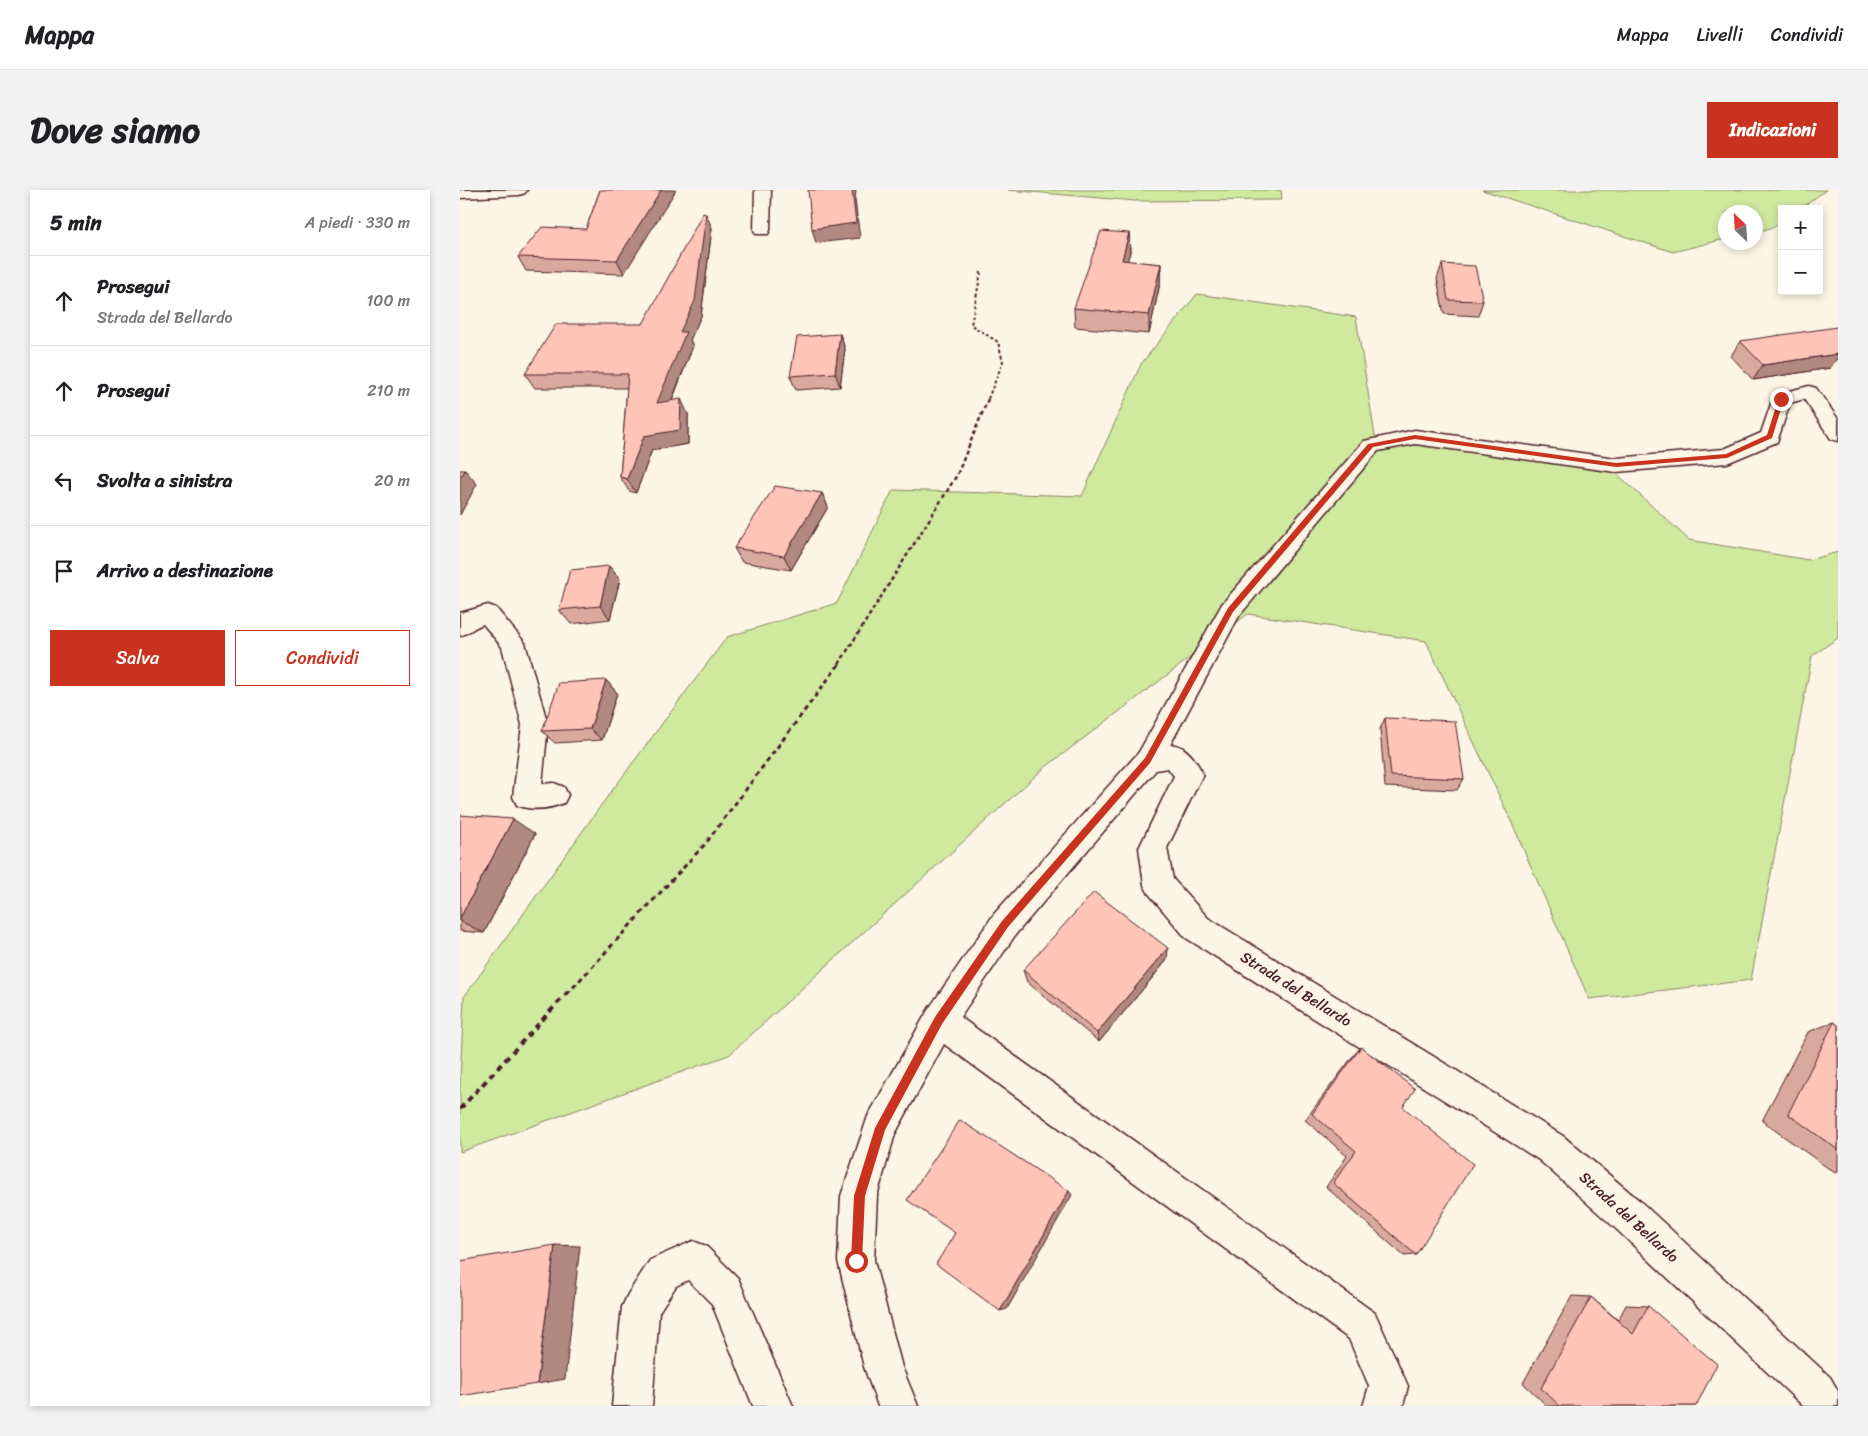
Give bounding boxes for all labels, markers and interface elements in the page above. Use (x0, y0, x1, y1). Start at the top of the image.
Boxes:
text: Mappa (25, 14, 94, 56)
text: Mappa (1617, 19, 1669, 51)
text: Livelli (1697, 19, 1743, 51)
text: Condividi (1771, 19, 1843, 51)
text: Dove siamo (30, 99, 200, 161)
button: Indicazioni (1707, 102, 1838, 158)
text: 5 min (50, 204, 102, 242)
north arrow (1718, 205, 1763, 250)
map controls (1778, 205, 1823, 295)
button: + (1778, 205, 1823, 250)
text: A piedi · 330 m (305, 208, 410, 237)
button: − (1778, 250, 1823, 295)
text: Prosegui (97, 270, 170, 303)
text: 100 m (366, 286, 410, 315)
icon: ahead (50, 287, 78, 315)
text: Strada del Bellardo (97, 303, 233, 332)
text: Prosegui (97, 374, 170, 407)
text: 210 m (367, 376, 410, 405)
icon: ahead (50, 377, 78, 405)
route end (1770, 388, 1793, 411)
text: Svolta a sinistra (97, 464, 232, 497)
text: 20 m (374, 466, 410, 495)
icon: left (50, 467, 78, 495)
text: Arrivo a destinazione (97, 554, 273, 587)
icon: arrive (50, 557, 78, 585)
button: Salva (50, 630, 225, 686)
button: Condividi (235, 630, 410, 686)
street label: Strada del Bellardo (1235, 944, 1357, 1034)
street label: Strada del Bellardo (1573, 1165, 1685, 1270)
route start (845, 1250, 868, 1273)

